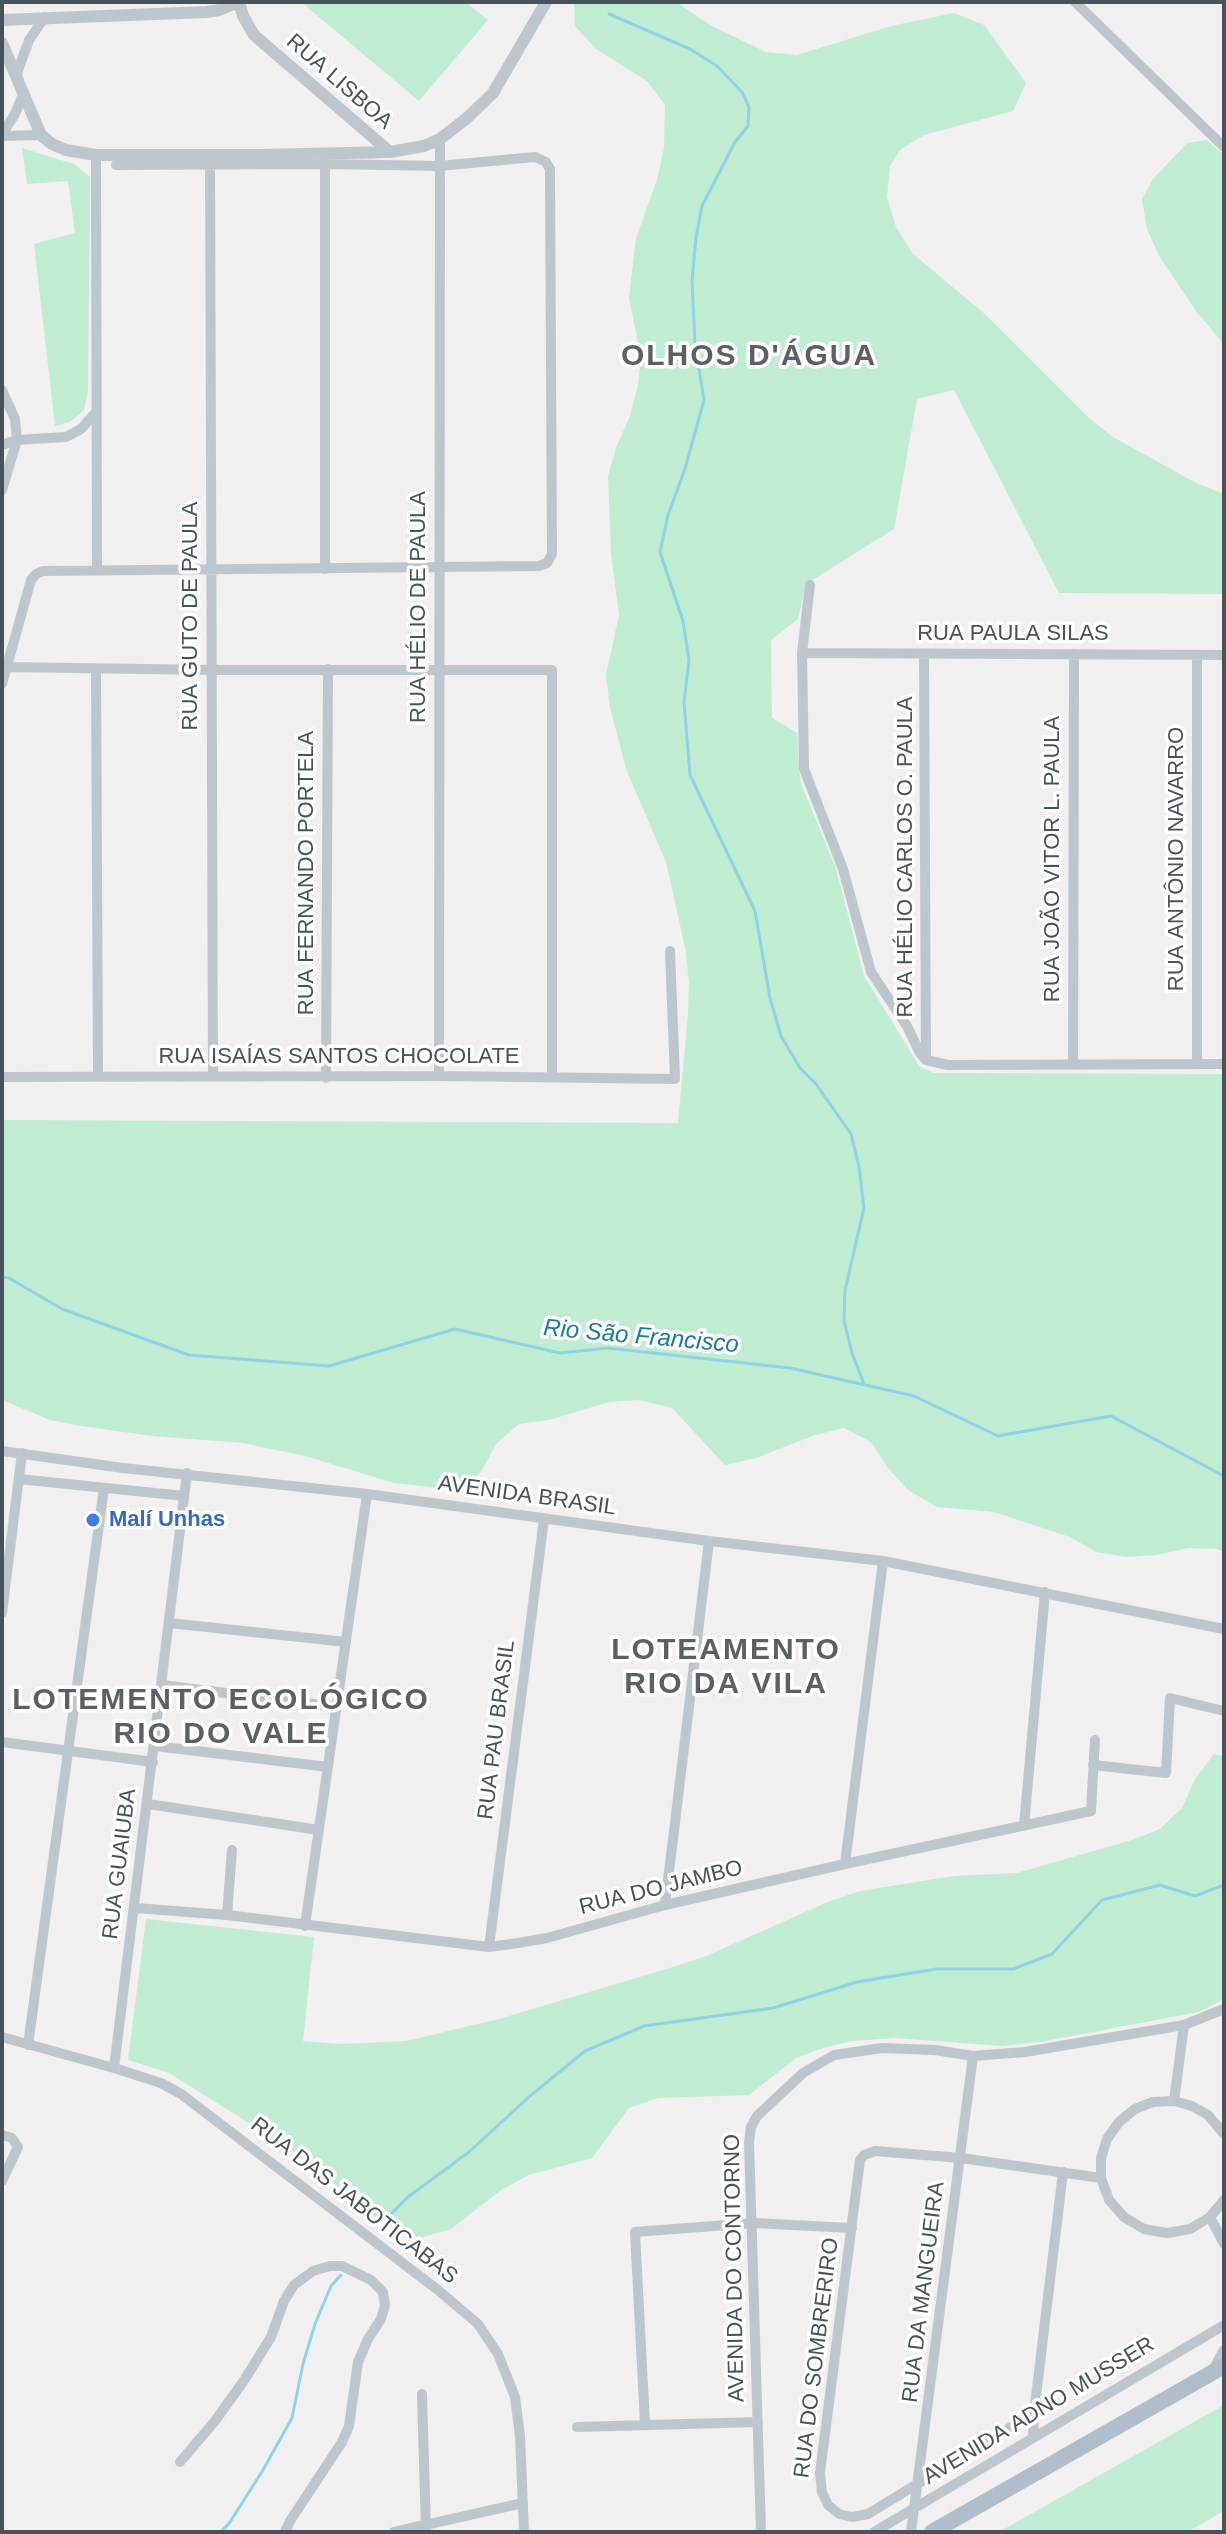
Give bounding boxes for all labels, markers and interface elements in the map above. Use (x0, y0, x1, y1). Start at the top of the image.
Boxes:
street label: RUA LISBOA (281, 29, 397, 135)
district label: OLHOS D'ÁGUA (621, 339, 877, 375)
street label: RUA HÉLIO DE PAULA (406, 491, 432, 723)
street label: RUA GUTO DE PAULA (178, 501, 204, 731)
street label: RUA PAULA SILAS (917, 621, 1109, 647)
street label: RUA HÉLIO CARLOS O. PAULA (893, 696, 919, 1018)
street label: RUA JOÃO VITOR L. PAULA (1040, 716, 1066, 1002)
street label: RUA ANTÔNIO NAVARRO (1164, 727, 1190, 991)
street label: RUA FERNANDO PORTELA (294, 731, 320, 1015)
street label: RUA ISAÍAS SANTOS CHOCOLATE (158, 1044, 520, 1070)
water label: Rio São Francisco (542, 1314, 740, 1360)
street label: AVENIDA BRASIL (436, 1470, 618, 1522)
place label: Malí Unhas (109, 1507, 225, 1533)
marker: Malí Unhas (84, 1511, 102, 1529)
district label: LOTEAMENTO RIO DA VILA (611, 1633, 841, 1704)
street label: RUA PAU BRASIL (473, 1639, 521, 1821)
district label: LOTEMENTO ECOLÓGICO RIO DO VALE (12, 1683, 430, 1754)
street label: RUA GUAIUBA (98, 1787, 142, 1941)
street label: RUA DO JAMBO (577, 1855, 745, 1921)
street label: RUA DAS JABOTICABAS (245, 2112, 463, 2290)
street label: AVENIDA DO CONTORNO (719, 2134, 751, 2402)
street label: RUA DA MANGUEIRA (897, 2180, 951, 2404)
street label: RUA DO SOMBRERIRO (789, 2236, 845, 2480)
street label: AVENIDA ADNO MUSSER (919, 2331, 1159, 2491)

